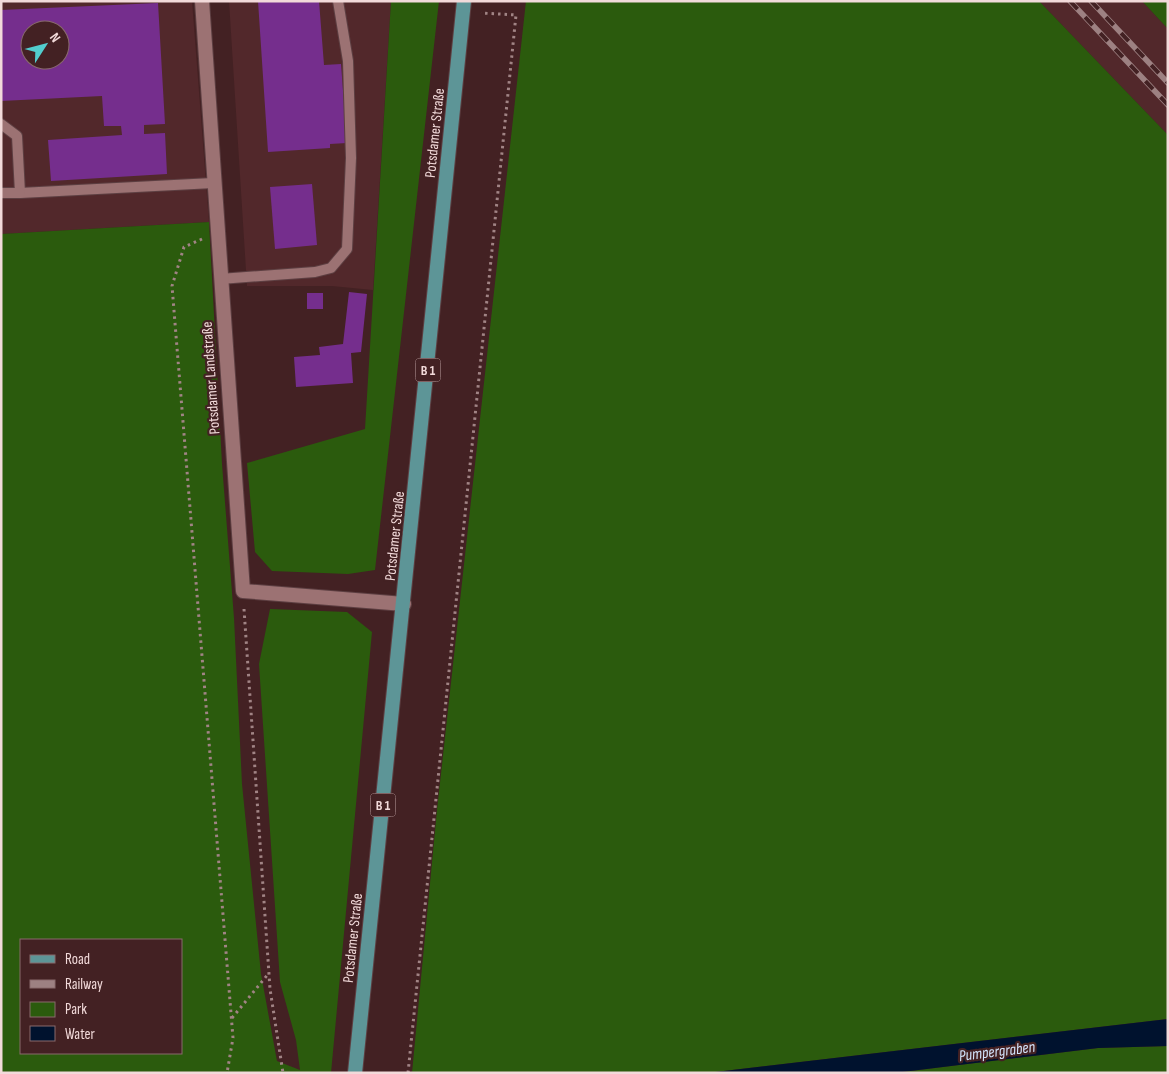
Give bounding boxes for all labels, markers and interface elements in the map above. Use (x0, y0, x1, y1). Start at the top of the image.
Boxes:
north arrow (20, 20, 70, 70)
text: N (46, 30, 64, 46)
street label: Potsdamer Straße (421, 87, 449, 179)
street label: Potsdamer Landstraße (198, 321, 224, 435)
road number: B 1 (416, 358, 440, 382)
street label: Potsdamer Straße (381, 490, 409, 582)
road number: B 1 (370, 794, 396, 816)
street label: Potsdamer Straße (339, 892, 367, 984)
legend (20, 939, 182, 1054)
text: Road (65, 950, 90, 969)
text: Railway (65, 975, 103, 994)
text: Park (65, 1000, 87, 1019)
text: Water (65, 1025, 96, 1044)
water label: Pumpergraben (958, 1038, 1037, 1066)

